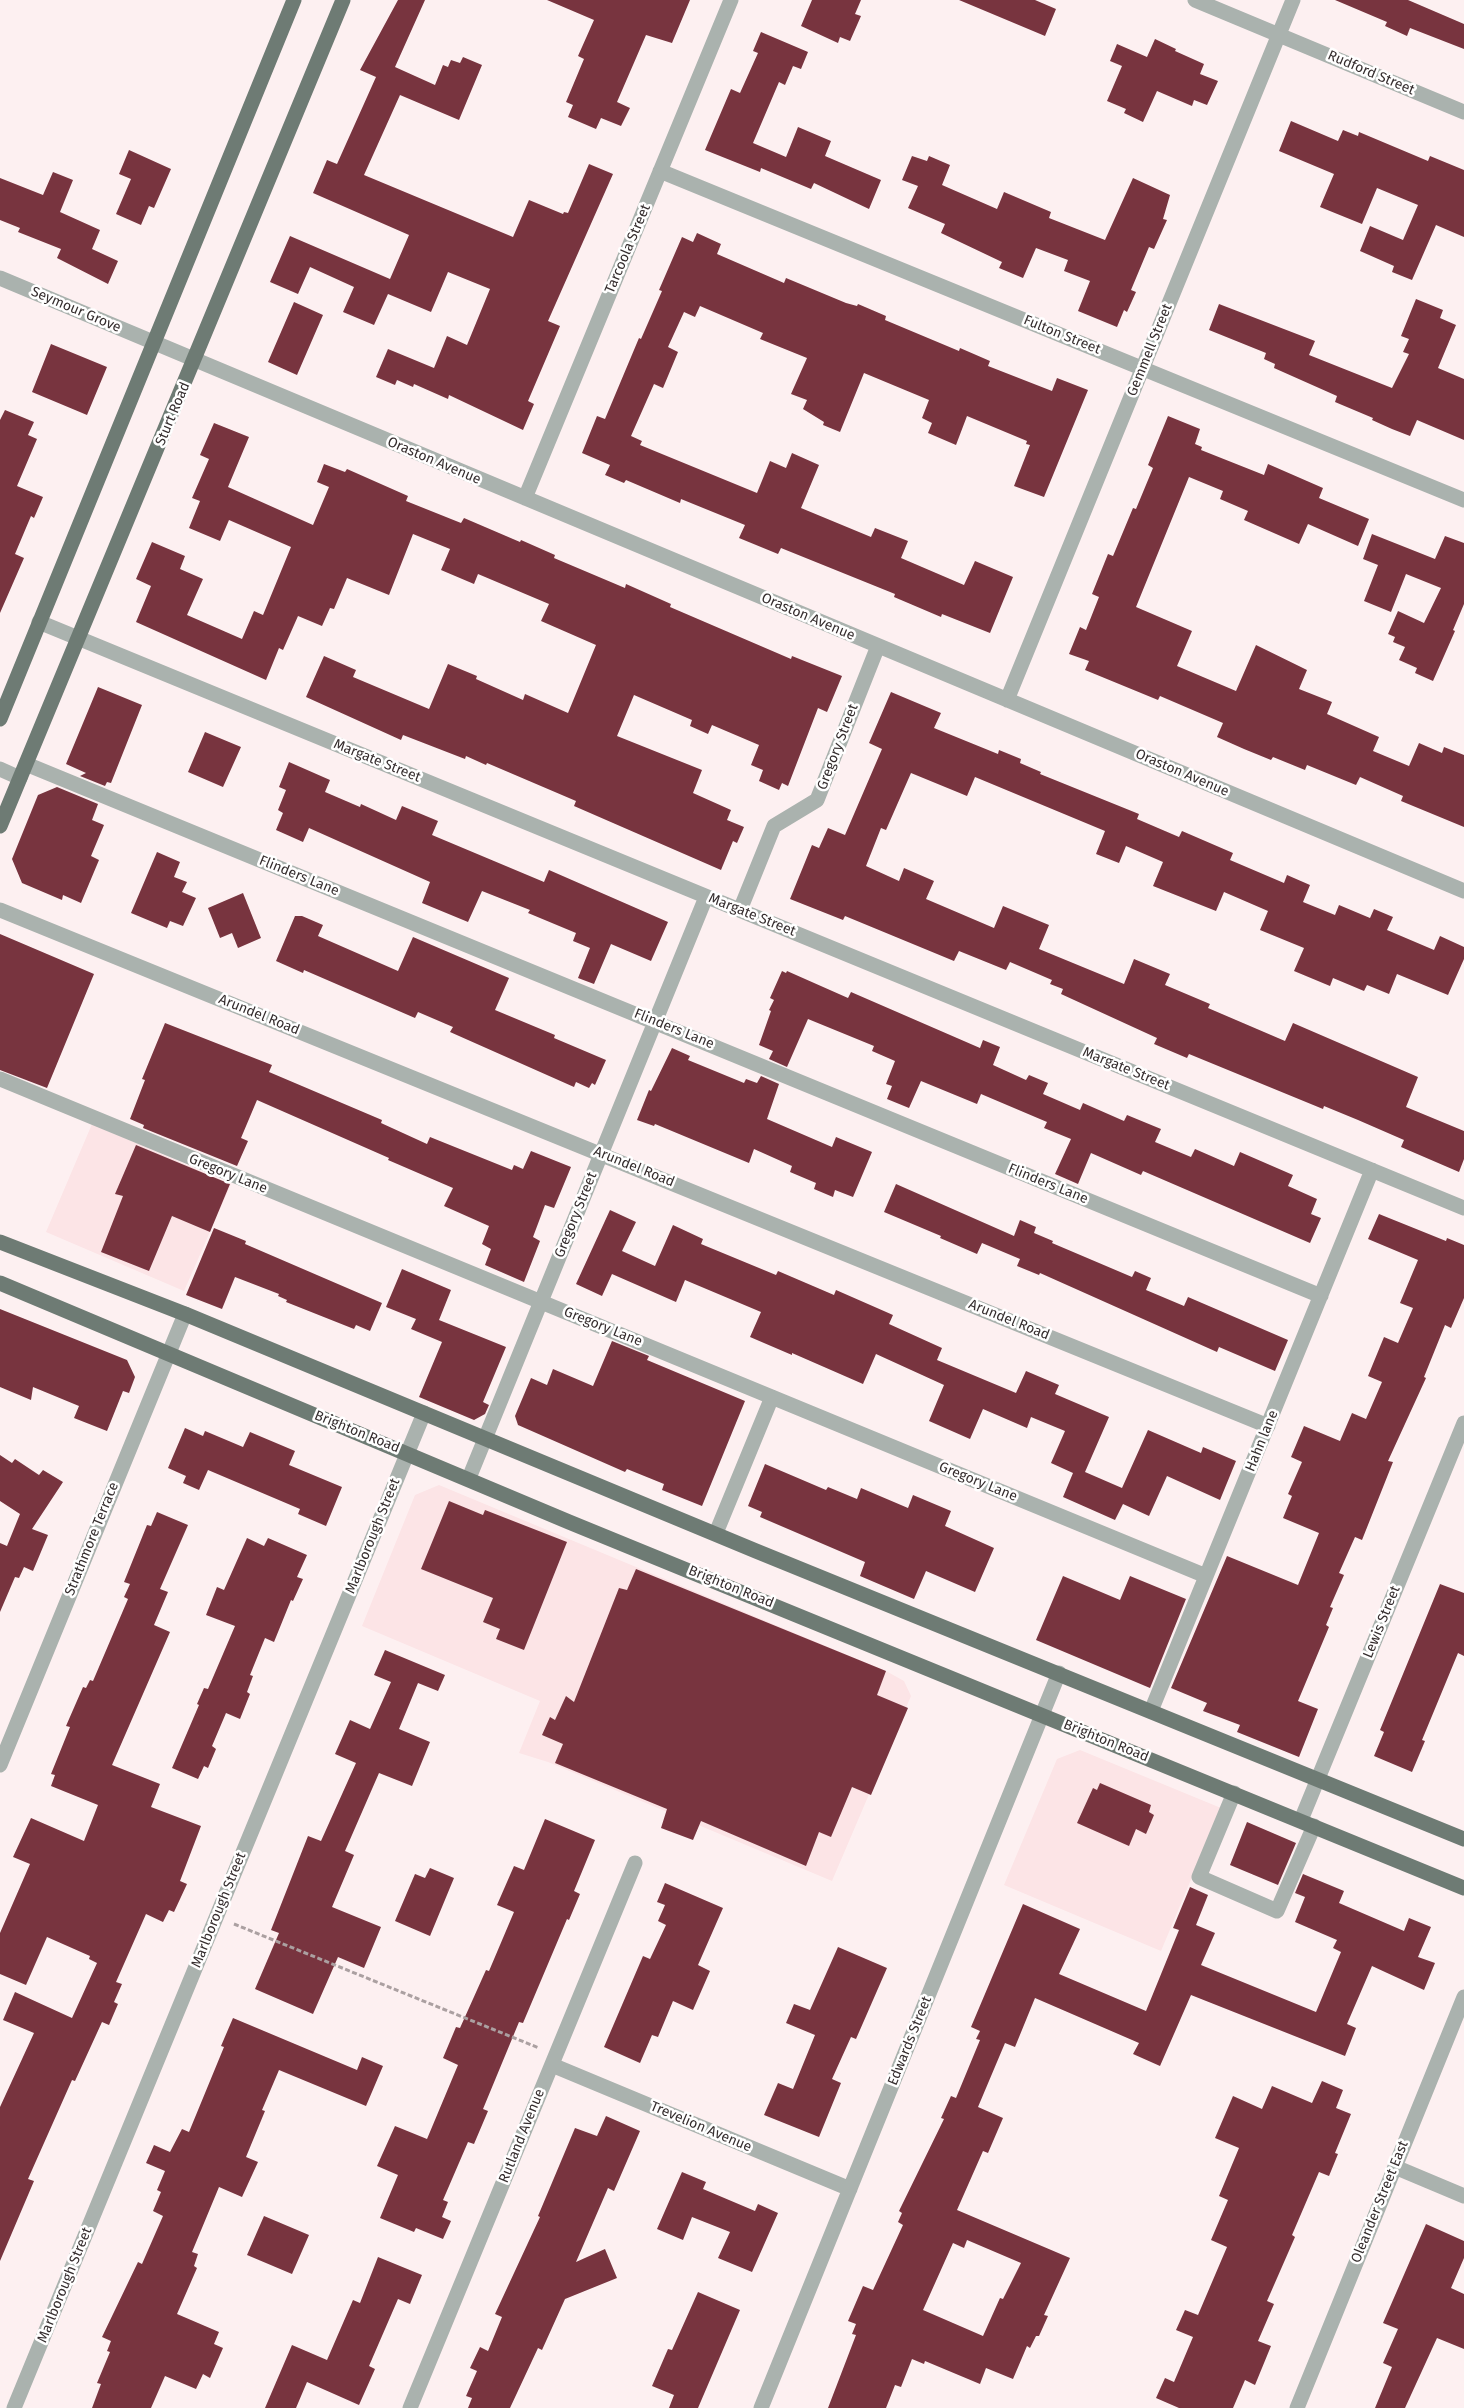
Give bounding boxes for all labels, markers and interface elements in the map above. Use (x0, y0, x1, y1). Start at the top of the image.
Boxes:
street label: Rudford Street (1325, 47, 1417, 99)
street label: Tarcoola Street (602, 202, 654, 296)
street label: Seymour Grove (29, 284, 123, 336)
street label: Gemmell Street (1124, 301, 1176, 399)
street label: Fulton Street (1021, 312, 1103, 358)
street label: Sturt Road (152, 380, 194, 448)
street label: Oraston Avenue (385, 434, 483, 488)
street label: Oraston Avenue (759, 590, 857, 644)
street label: Gregory Street (814, 702, 862, 792)
street label: Margate Street (331, 736, 423, 786)
street label: Oraston Avenue (1133, 746, 1231, 800)
street label: Flinders Lane (257, 852, 341, 900)
street label: Margate Street (706, 890, 798, 940)
street label: Arundel Road (216, 991, 302, 1039)
street label: Flinders Lane (632, 1005, 716, 1053)
street label: Margate Street (1080, 1044, 1172, 1094)
street label: Arundel Road (591, 1143, 677, 1191)
street label: Gregory Lane (186, 1151, 270, 1197)
street label: Flinders Lane (1006, 1160, 1090, 1208)
street label: Gregory Street (551, 1170, 601, 1260)
street label: Arundel Road (966, 1296, 1052, 1344)
street label: Gregory Lane (561, 1304, 645, 1350)
street label: Brighton Road (312, 1407, 402, 1457)
street label: Hahn lane (1242, 1408, 1282, 1474)
street label: Gregory Lane (936, 1459, 1020, 1505)
street label: Marlborough Street (342, 1476, 404, 1596)
street label: Strathmore Terrace (62, 1480, 122, 1598)
street label: Brighton Road (686, 1562, 776, 1612)
street label: Lewis Street (1360, 1583, 1404, 1661)
street label: Brighton Road (1061, 1716, 1151, 1766)
street label: Marlborough Street (188, 1850, 250, 1970)
street label: Edwards Street (884, 1994, 936, 2088)
street label: Rutland Avenue (495, 2087, 549, 2185)
street label: Trevelion Avenue (648, 2098, 754, 2156)
street label: Oleander Street East (1348, 2138, 1412, 2266)
street label: Marlborough Street (34, 2225, 96, 2345)

